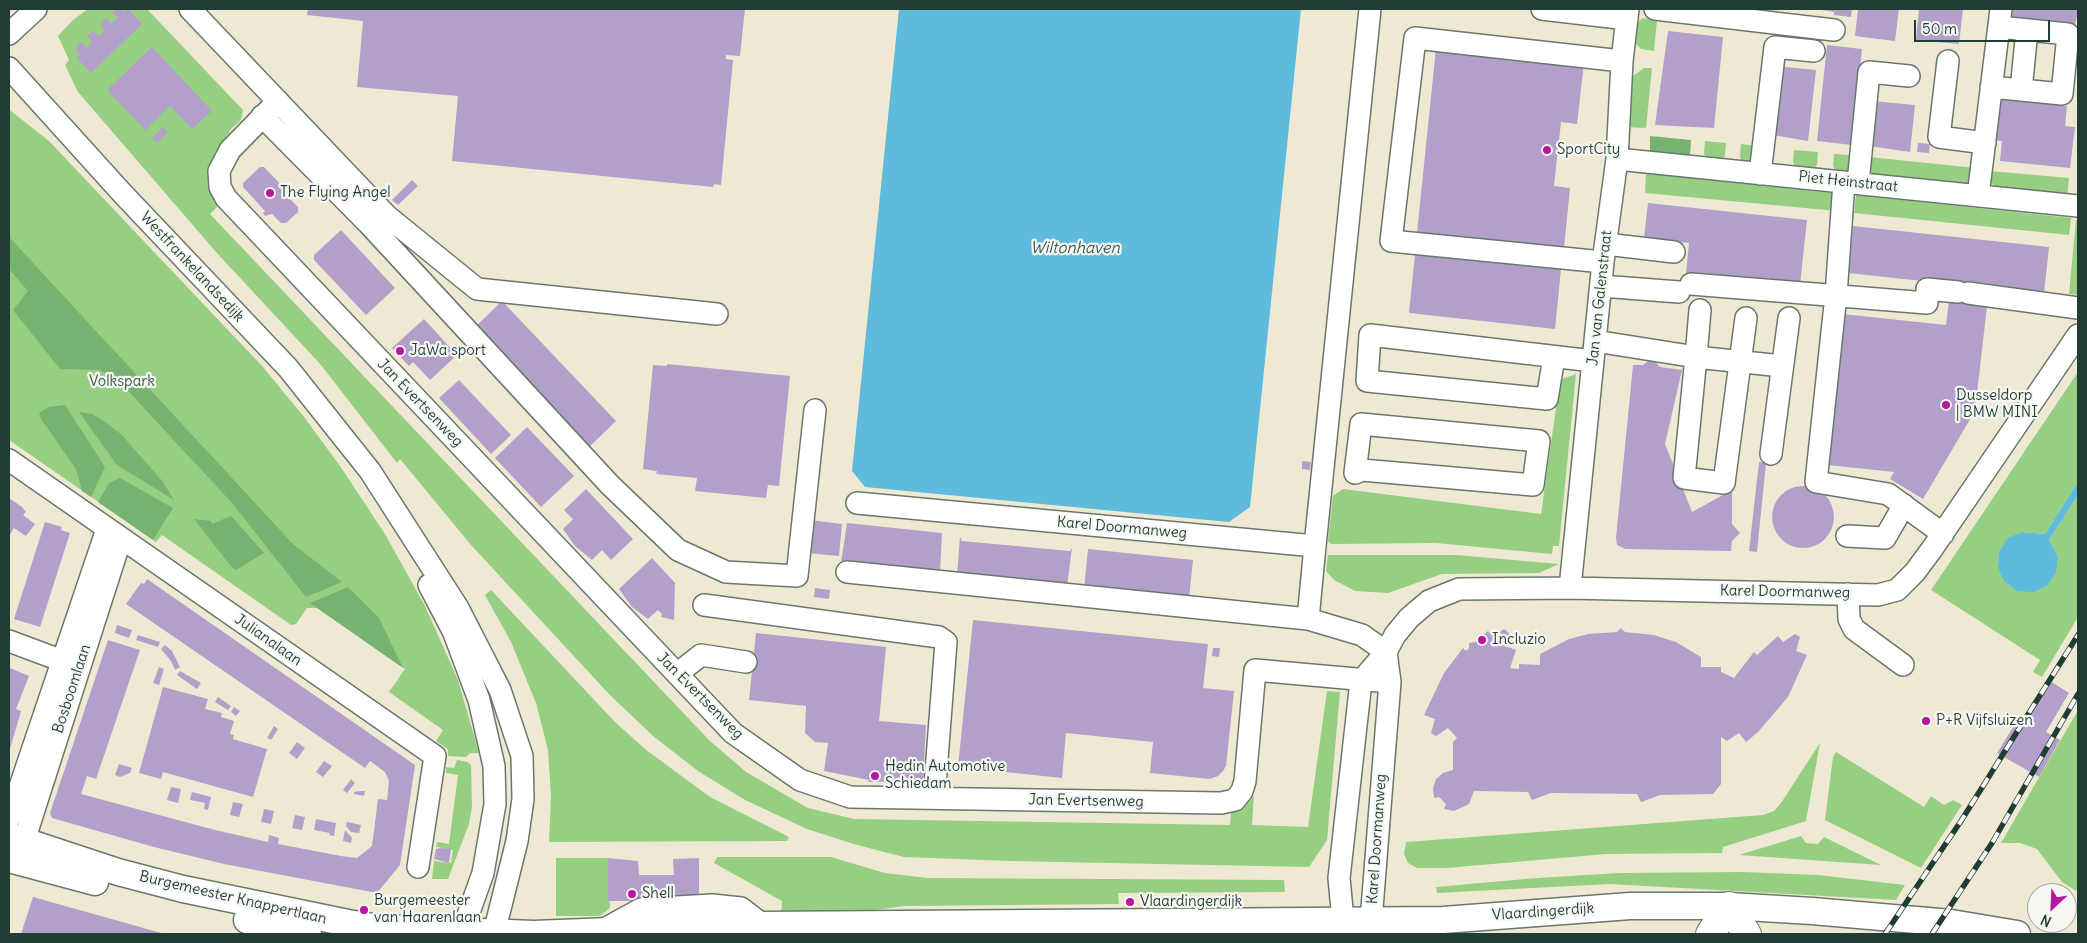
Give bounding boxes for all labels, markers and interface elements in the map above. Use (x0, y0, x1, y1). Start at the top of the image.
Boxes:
scale bar (1917, 10, 2053, 42)
text: 50 m (1922, 19, 1957, 38)
place label: SportCity (1557, 141, 1620, 159)
marker: SportCity (1541, 144, 1553, 156)
street label: Piet Heinstraat (1797, 168, 1899, 196)
place label: The Flying Angel (280, 184, 391, 202)
marker: The Flying Angel (264, 187, 276, 199)
street label: Westfrankelandsedijk (136, 208, 248, 326)
street label: Jan van Galenstraat (1584, 229, 1616, 367)
water label: Wiltonhaven (1030, 238, 1120, 258)
place label: JaWa sport (410, 342, 486, 360)
marker: JaWa sport (394, 345, 406, 357)
street label: Jan Evertsenweg (373, 355, 467, 451)
park label: Volkspark (89, 373, 155, 391)
place label: Dusseldorp | BMW MINI (1956, 387, 2038, 422)
marker: Dusseldorp | BMW MINI (1940, 399, 1952, 411)
street label: Karel Doormanweg (1056, 513, 1188, 543)
street label: Karel Doormanweg (1720, 582, 1850, 602)
street label: Julianalaan (231, 610, 305, 670)
place label: Incluzio (1492, 631, 1546, 649)
marker: Incluzio (1476, 634, 1488, 646)
street label: Bosboomlaan (49, 642, 95, 736)
street label: Jan Evertsenweg (653, 649, 747, 743)
place label: P+R Vijfsluizen (1936, 712, 2033, 730)
marker: P+R Vijfsluizen (1920, 715, 1932, 727)
place label: Hedin Automotive Schiedam (885, 758, 1005, 793)
marker: Hedin Automotive Schiedam (869, 770, 881, 782)
street label: Karel Doormanweg (1363, 773, 1391, 905)
street label: Jan Evertsenweg (1028, 791, 1144, 811)
street label: Burgemeester Knappertlaan (138, 868, 328, 928)
north arrow (2027, 883, 2077, 933)
place label: Shell (642, 885, 674, 903)
marker: Shell (626, 888, 638, 900)
place label: Burgemeester van Haarenlaan (374, 892, 481, 927)
place label: Vlaardingerdijk (1140, 893, 1242, 911)
marker: Vlaardingerdijk (1124, 896, 1136, 908)
street label: Vlaardingerdijk (1491, 899, 1595, 925)
marker: Burgemeester van Haarenlaan (358, 904, 370, 916)
text: N (2038, 910, 2054, 931)

